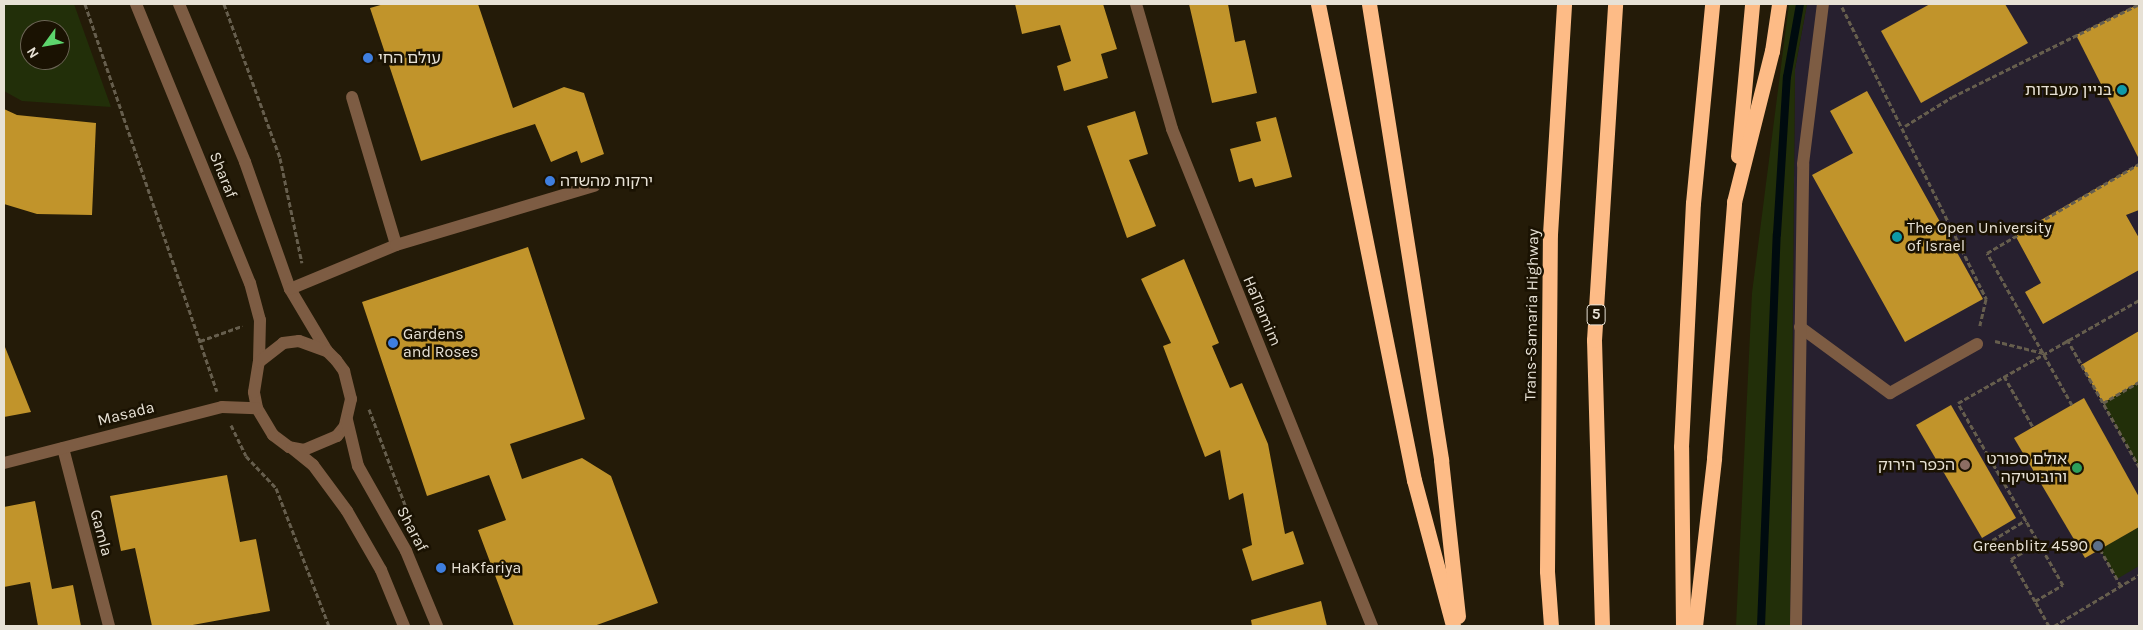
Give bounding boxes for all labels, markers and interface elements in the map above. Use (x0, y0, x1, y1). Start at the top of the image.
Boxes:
north arrow (20, 20, 70, 70)
text: N (23, 44, 43, 61)
place label: עולם החי (378, 48, 441, 68)
marker: עולם החי (362, 52, 374, 64)
place label: בניין מעבדות (2025, 80, 2112, 100)
marker: בניין מעבדות (2116, 84, 2128, 96)
street label: Sharaf (205, 149, 241, 201)
place label: ירקות מהשדה (560, 171, 653, 191)
marker: ירקות מהשדה (544, 175, 556, 187)
place label: The Open University of Israel (1907, 218, 2052, 256)
street label: Trans-Samaria Highway (1521, 229, 1543, 401)
marker: The Open University of Israel (1891, 231, 1903, 243)
street label: HaTlamim (1239, 273, 1285, 349)
road number: 5 (1586, 302, 1606, 328)
place label: Gardens and Roses (403, 324, 478, 362)
marker: Gardens and Roses (387, 337, 399, 349)
street label: Masada (96, 398, 156, 430)
place label: אולם ספורט ורובוטיקה (1986, 449, 2067, 487)
place label: הכפר הירוק (1878, 455, 1955, 475)
marker: הכפר הירוק (1959, 459, 1971, 471)
marker: אולם ספורט ורובוטיקה (2071, 462, 2083, 474)
street label: Sharaf (392, 503, 432, 555)
street label: Gamla (86, 508, 116, 558)
place label: Greenblitz 4590 (1973, 536, 2088, 556)
marker: Greenblitz 4590 (2092, 540, 2104, 552)
place label: HaKfariya (451, 558, 521, 578)
marker: HaKfariya (435, 562, 447, 574)

